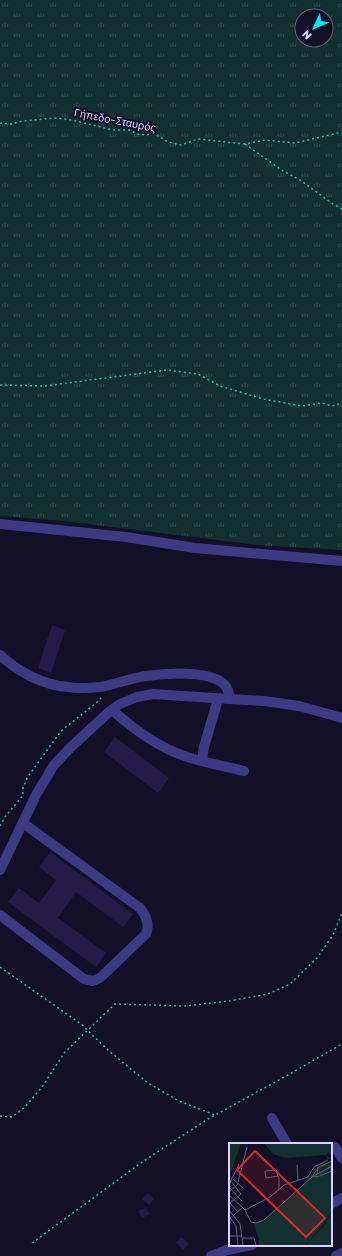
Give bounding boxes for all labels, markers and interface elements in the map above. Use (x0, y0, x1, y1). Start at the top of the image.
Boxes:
north arrow (294, 8, 334, 48)
text: N (300, 27, 315, 42)
street label: Γήπεδο-Σταυρός (73, 106, 157, 135)
inset map (229, 1143, 332, 1246)

